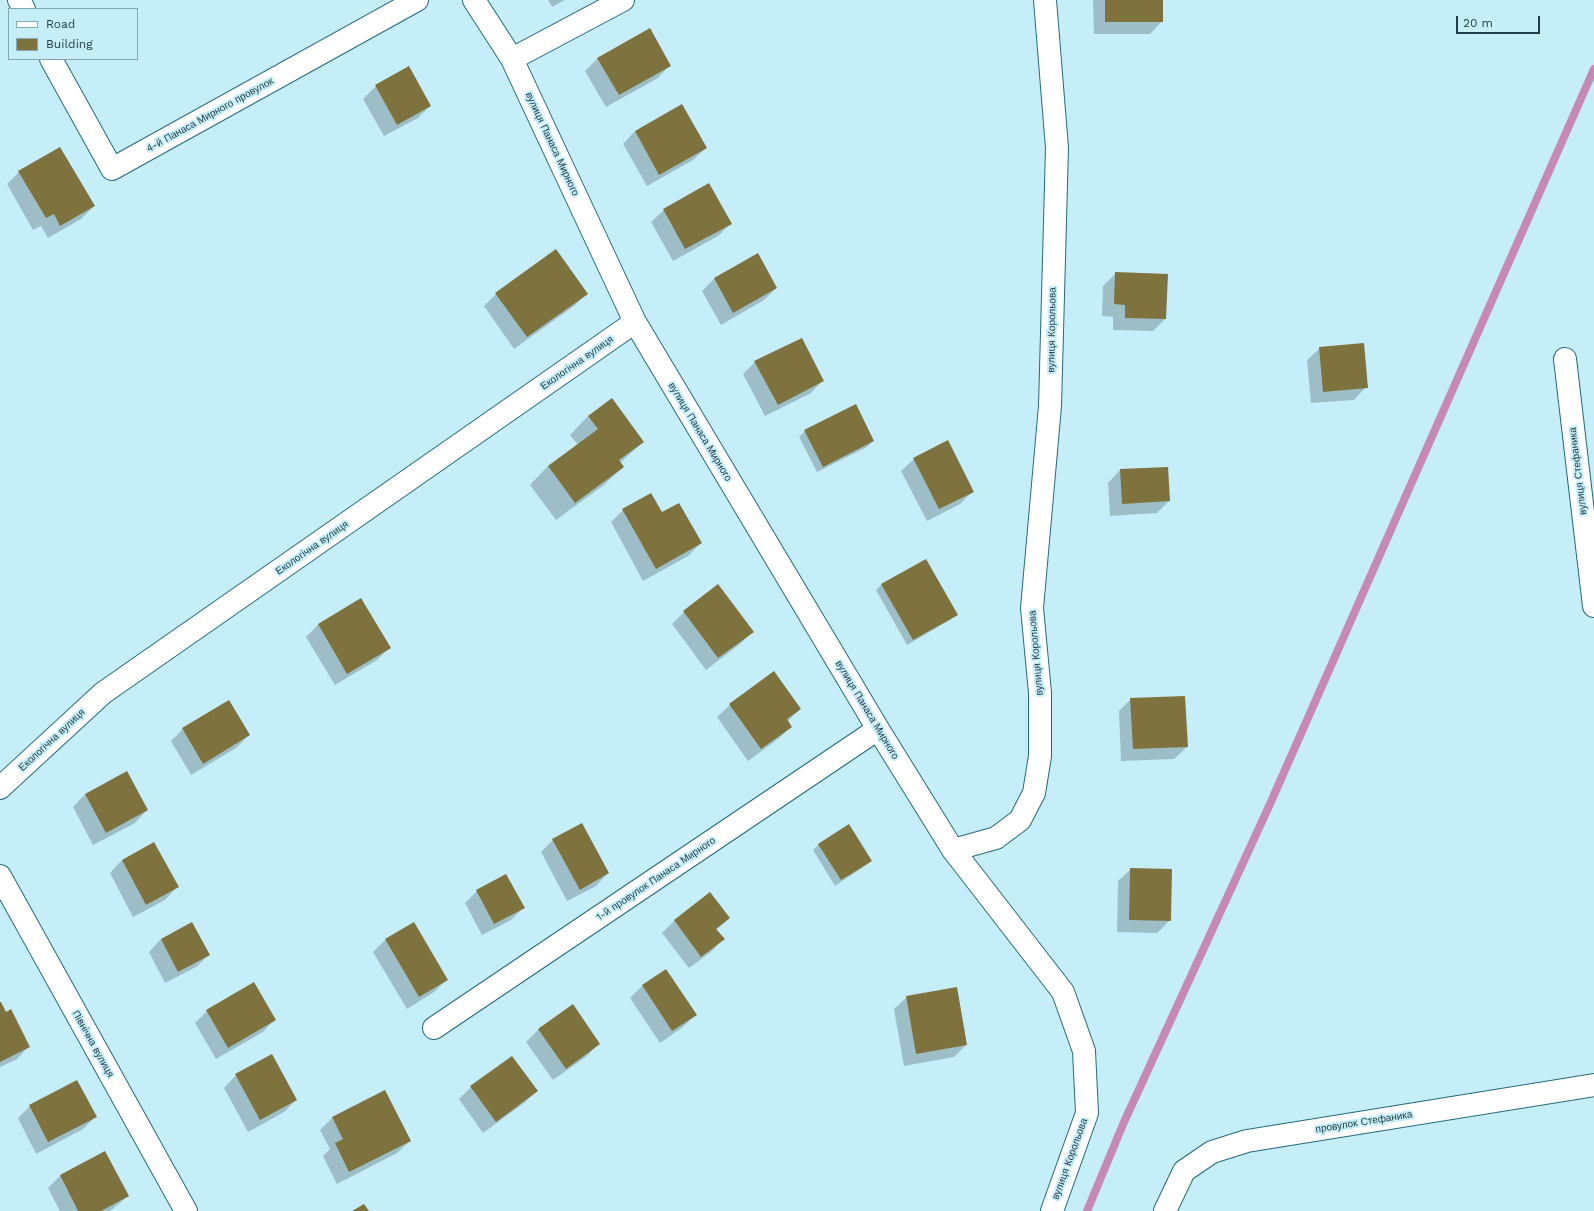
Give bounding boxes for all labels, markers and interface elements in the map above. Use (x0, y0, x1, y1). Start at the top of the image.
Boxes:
legend (8, 8, 138, 60)
scale bar (1458, 8, 1542, 34)
text: 20 m (1463, 16, 1493, 30)
text: Road (46, 17, 75, 31)
text: Building (46, 37, 93, 51)
street label: 4-й Панаса Мирного провулок (144, 75, 276, 155)
street label: вулиця Панаса Мирного (523, 90, 581, 198)
street label: вулиця Корольова (1045, 287, 1059, 373)
street label: Екологічна вулиця (538, 333, 616, 393)
street label: вулиця Панаса Мирного (666, 380, 734, 484)
street label: вулиця Стефаника (1567, 427, 1589, 515)
street label: Екологічна вулиця (273, 518, 351, 578)
street label: вулиця Корольова (1026, 610, 1046, 696)
street label: вулиця Панаса Мирного (833, 658, 901, 762)
street label: Екологічна вулиця (16, 706, 88, 774)
street label: 1-й провулок Панаса Мирного (594, 835, 718, 923)
street label: Північна вулиця (70, 1008, 116, 1080)
street label: провулок Стефаника (1315, 1108, 1413, 1136)
street label: вулиця Корольова (1050, 1117, 1090, 1201)

